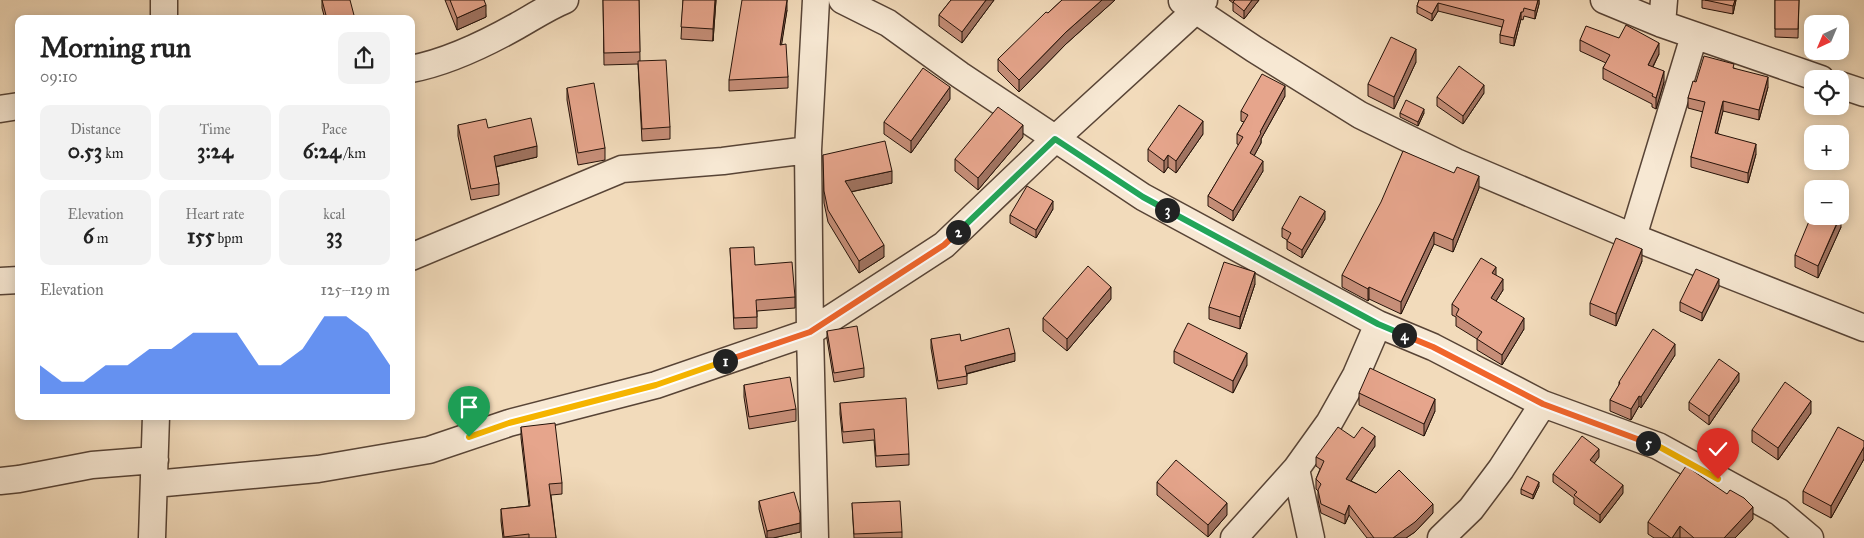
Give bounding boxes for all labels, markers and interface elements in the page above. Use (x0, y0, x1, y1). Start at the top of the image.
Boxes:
north arrow (1804, 15, 1849, 60)
map controls (1804, 15, 1849, 225)
text: Morning run (40, 30, 191, 65)
button: share (338, 32, 390, 84)
text: 09:10 (40, 67, 78, 86)
button: locate (1804, 70, 1849, 115)
text: Distance (71, 121, 121, 138)
text: Time (199, 121, 230, 138)
text: Pace (322, 121, 347, 138)
button: + (1804, 125, 1849, 170)
text: 0.53 (68, 138, 102, 164)
text: 3:24 (197, 138, 233, 164)
text: 6:24 (303, 138, 341, 164)
text: km (102, 145, 124, 162)
text: /km (341, 145, 366, 162)
button: − (1804, 180, 1849, 225)
pin: 3 (1154, 198, 1180, 222)
text: 3 (1165, 202, 1170, 219)
text: Elevation (68, 206, 123, 223)
text: Heart rate (186, 206, 244, 223)
text: kcal (323, 206, 345, 223)
pin: 2 (946, 220, 970, 244)
text: 6 (83, 223, 94, 249)
text: 155 (187, 223, 215, 249)
text: 33 (326, 223, 343, 249)
text: 2 (955, 224, 962, 241)
text: m (94, 230, 108, 247)
text: bpm (215, 230, 243, 247)
text: Elevation (40, 280, 104, 299)
text: 125–129 m (320, 280, 390, 299)
pin: 4 (1392, 322, 1416, 348)
text: 4 (1401, 327, 1408, 344)
pin: 1 (712, 348, 738, 374)
text: 1 (723, 353, 728, 370)
pin (448, 386, 490, 437)
icon: arrive (455, 393, 483, 421)
pin (1697, 428, 1739, 479)
pin: 5 (1636, 430, 1660, 456)
text: 5 (1645, 435, 1652, 452)
icon: check (1704, 435, 1732, 463)

